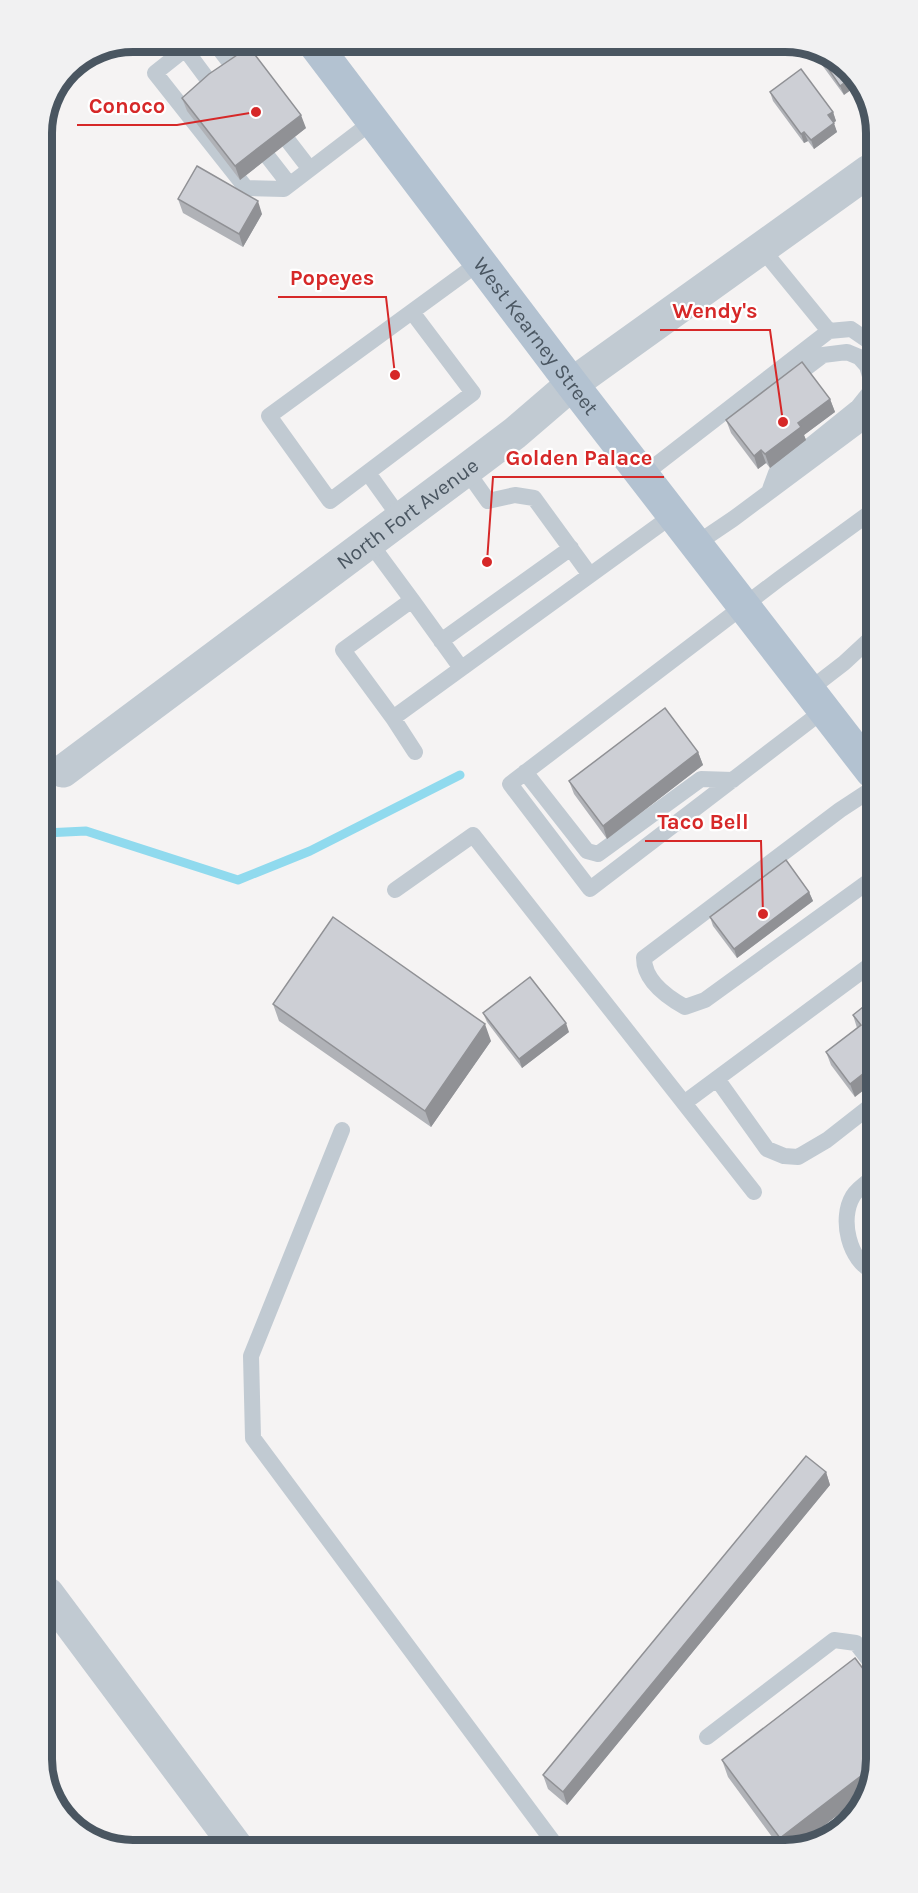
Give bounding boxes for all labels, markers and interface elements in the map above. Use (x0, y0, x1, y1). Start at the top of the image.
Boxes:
callout: Conoco (77, 85, 177, 125)
text: Conoco (89, 93, 165, 119)
street label: West Kearney Street (468, 253, 603, 420)
callout: Popeyes (278, 257, 386, 297)
text: Popeyes (290, 265, 374, 291)
callout: Wendy's (660, 290, 770, 330)
text: Wendy's (672, 298, 758, 324)
callout: Golden Palace (493, 437, 664, 477)
text: Golden Palace (505, 445, 653, 471)
street label: North Fort Avenue (332, 453, 483, 574)
callout: Taco Bell (645, 801, 761, 841)
text: Taco Bell (657, 809, 749, 835)

